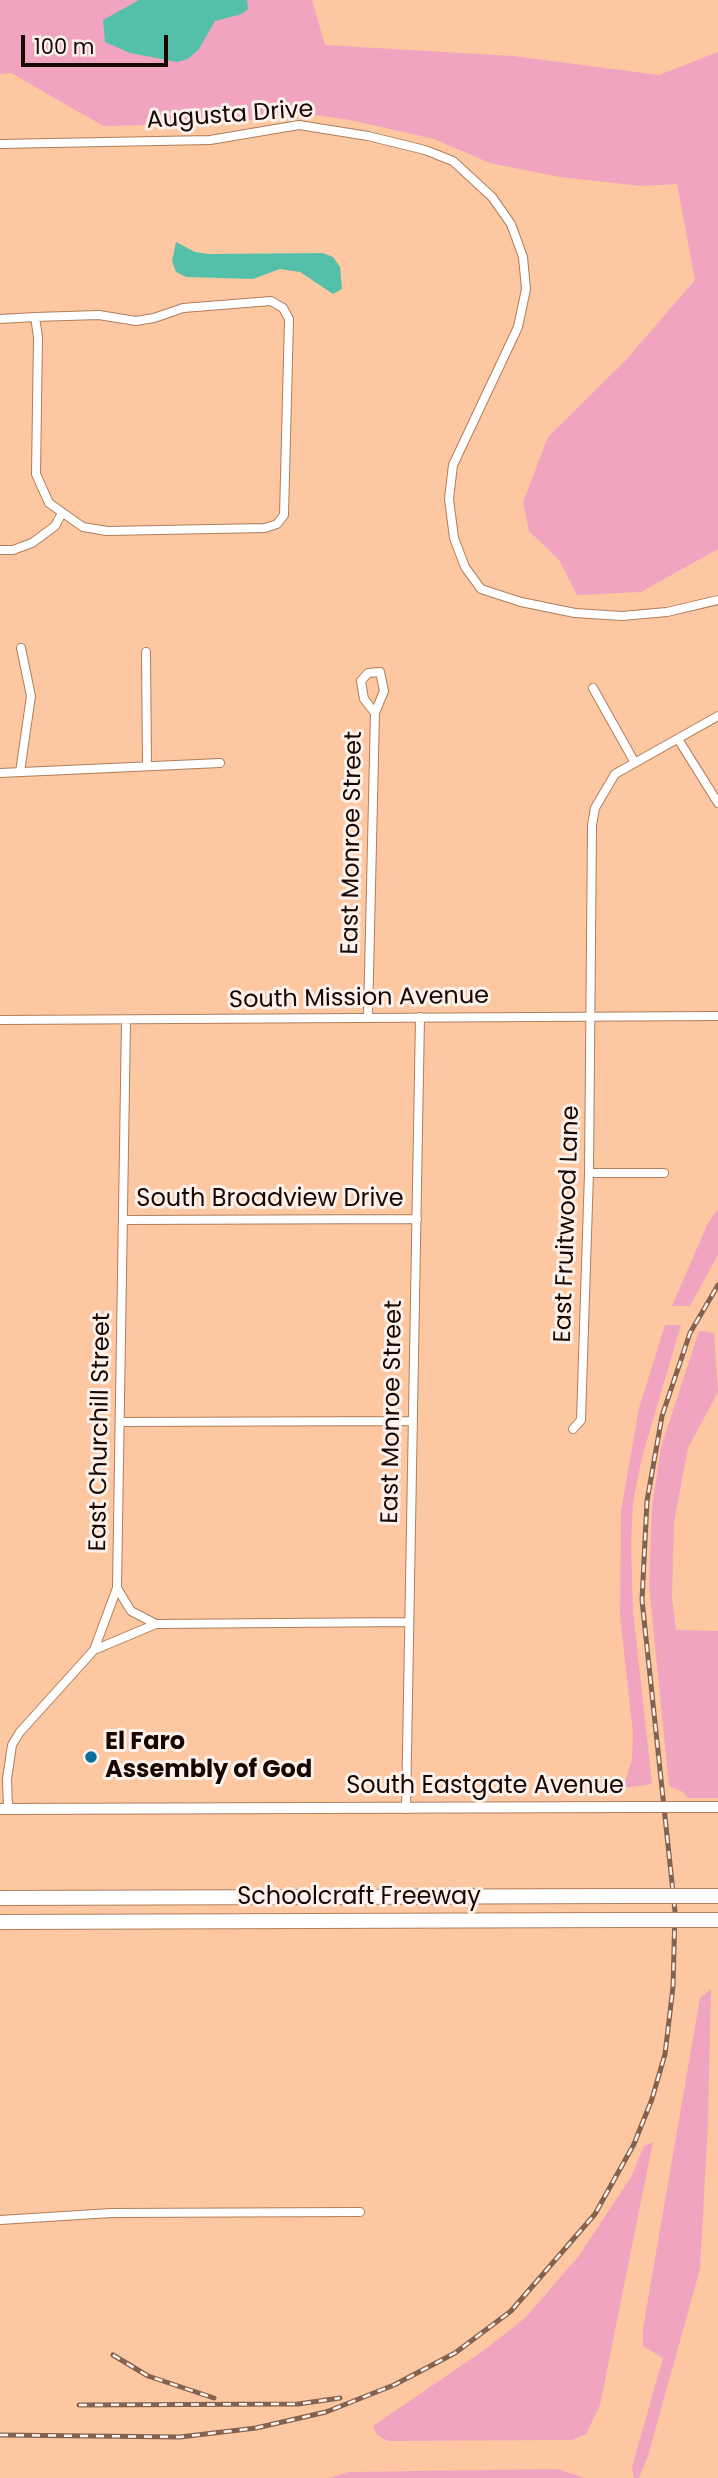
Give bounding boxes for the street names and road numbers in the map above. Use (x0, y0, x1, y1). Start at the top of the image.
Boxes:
street label: Augusta Drive (146, 96, 314, 136)
street label: East Monroe Street (337, 731, 369, 955)
street label: South Mission Avenue (229, 982, 489, 1016)
street label: East Fruitwood Lane (549, 1105, 587, 1343)
street label: South Broadview Drive (136, 1186, 404, 1214)
street label: East Monroe Street (377, 1300, 409, 1524)
street label: East Churchill Street (85, 1312, 117, 1552)
street label: South Eastgate Avenue (346, 1773, 624, 1801)
street label: Schoolcraft Freeway (237, 1884, 481, 1912)

